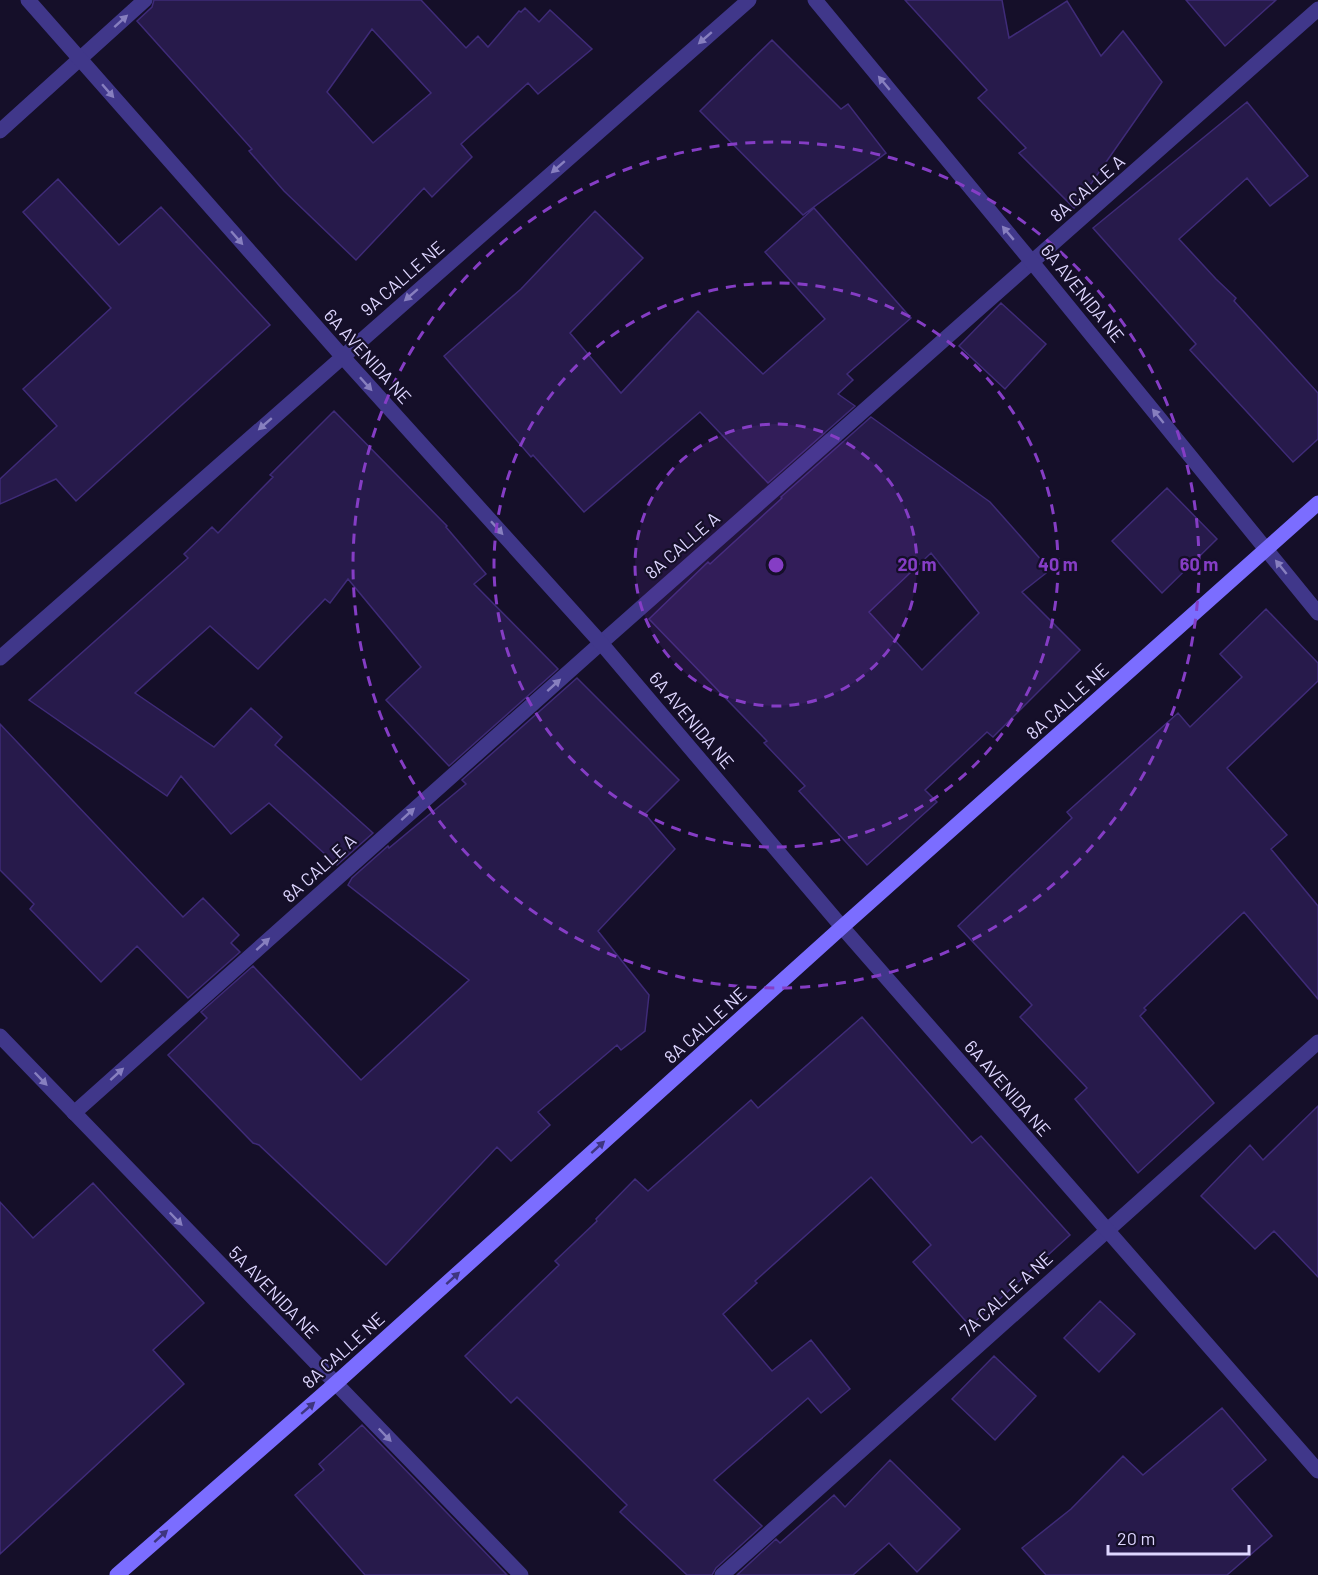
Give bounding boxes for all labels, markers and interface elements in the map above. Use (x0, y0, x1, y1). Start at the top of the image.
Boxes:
one-way arrow (113, 15, 128, 28)
one-way arrow (697, 32, 713, 45)
one-way arrow (877, 75, 890, 91)
one-way arrow (102, 83, 115, 99)
street label: 8A CALLE A (1045, 150, 1129, 226)
one-way arrow (551, 160, 566, 173)
one-way arrow (1002, 226, 1015, 241)
one-way arrow (230, 230, 243, 245)
street label: 9A CALLE NE (356, 236, 448, 320)
street label: 6A AVENIDA NE (1037, 239, 1129, 347)
one-way arrow (404, 288, 419, 302)
street label: 6A AVENIDA NE (320, 304, 416, 408)
one-way arrow (359, 377, 373, 391)
one-way arrow (1152, 409, 1165, 424)
one-way arrow (258, 417, 273, 430)
street label: 8A CALLE A (640, 507, 724, 583)
one-way arrow (490, 521, 504, 536)
text: 20 m (898, 553, 936, 575)
text: 40 m (1038, 553, 1078, 575)
text: 60 m (1180, 553, 1218, 575)
centre of rings (766, 555, 786, 575)
one-way arrow (1275, 559, 1288, 575)
street label: 8A CALLE NE (1021, 658, 1113, 744)
street label: 6A AVENIDA NE (645, 667, 739, 773)
one-way arrow (546, 679, 561, 692)
one-way arrow (401, 807, 416, 821)
street label: 8A CALLE A (278, 829, 360, 907)
one-way arrow (255, 938, 270, 951)
street label: 8A CALLE NE (659, 982, 751, 1068)
street label: 6A AVENIDA NE (960, 1036, 1056, 1140)
one-way arrow (110, 1067, 125, 1081)
one-way arrow (33, 1071, 47, 1085)
one-way arrow (590, 1141, 605, 1154)
one-way arrow (169, 1211, 183, 1226)
street label: 5A AVENIDA NE (224, 1241, 324, 1343)
street label: 7A CALLE A NE (955, 1247, 1057, 1341)
one-way arrow (445, 1272, 460, 1285)
street label: 8A CALLE NE (297, 1307, 389, 1393)
one-way arrow (300, 1401, 316, 1414)
one-way arrow (377, 1427, 391, 1441)
scale bar (1108, 1518, 1249, 1556)
text: 20 m (1117, 1527, 1155, 1549)
one-way arrow (153, 1530, 168, 1543)

